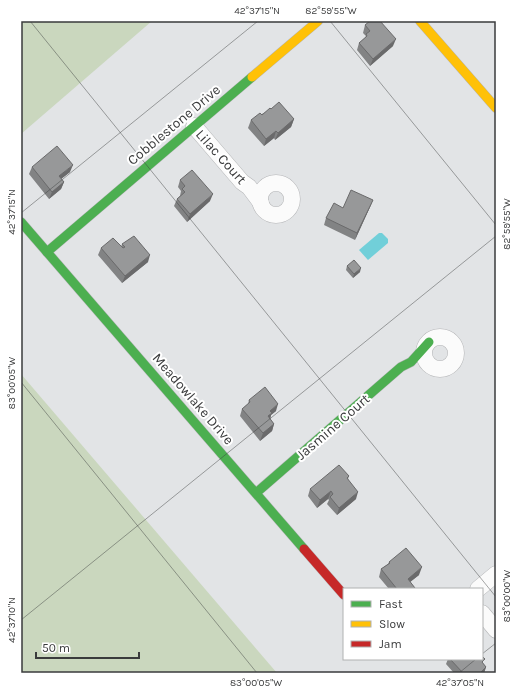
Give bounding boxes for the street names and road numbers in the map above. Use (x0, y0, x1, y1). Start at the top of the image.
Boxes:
street label: Cobblestone Drive (124, 81, 224, 169)
street label: Lilac Court (192, 126, 250, 188)
street label: Meadowlake Drive (149, 350, 237, 448)
street label: Jasmine Court (293, 390, 373, 464)

